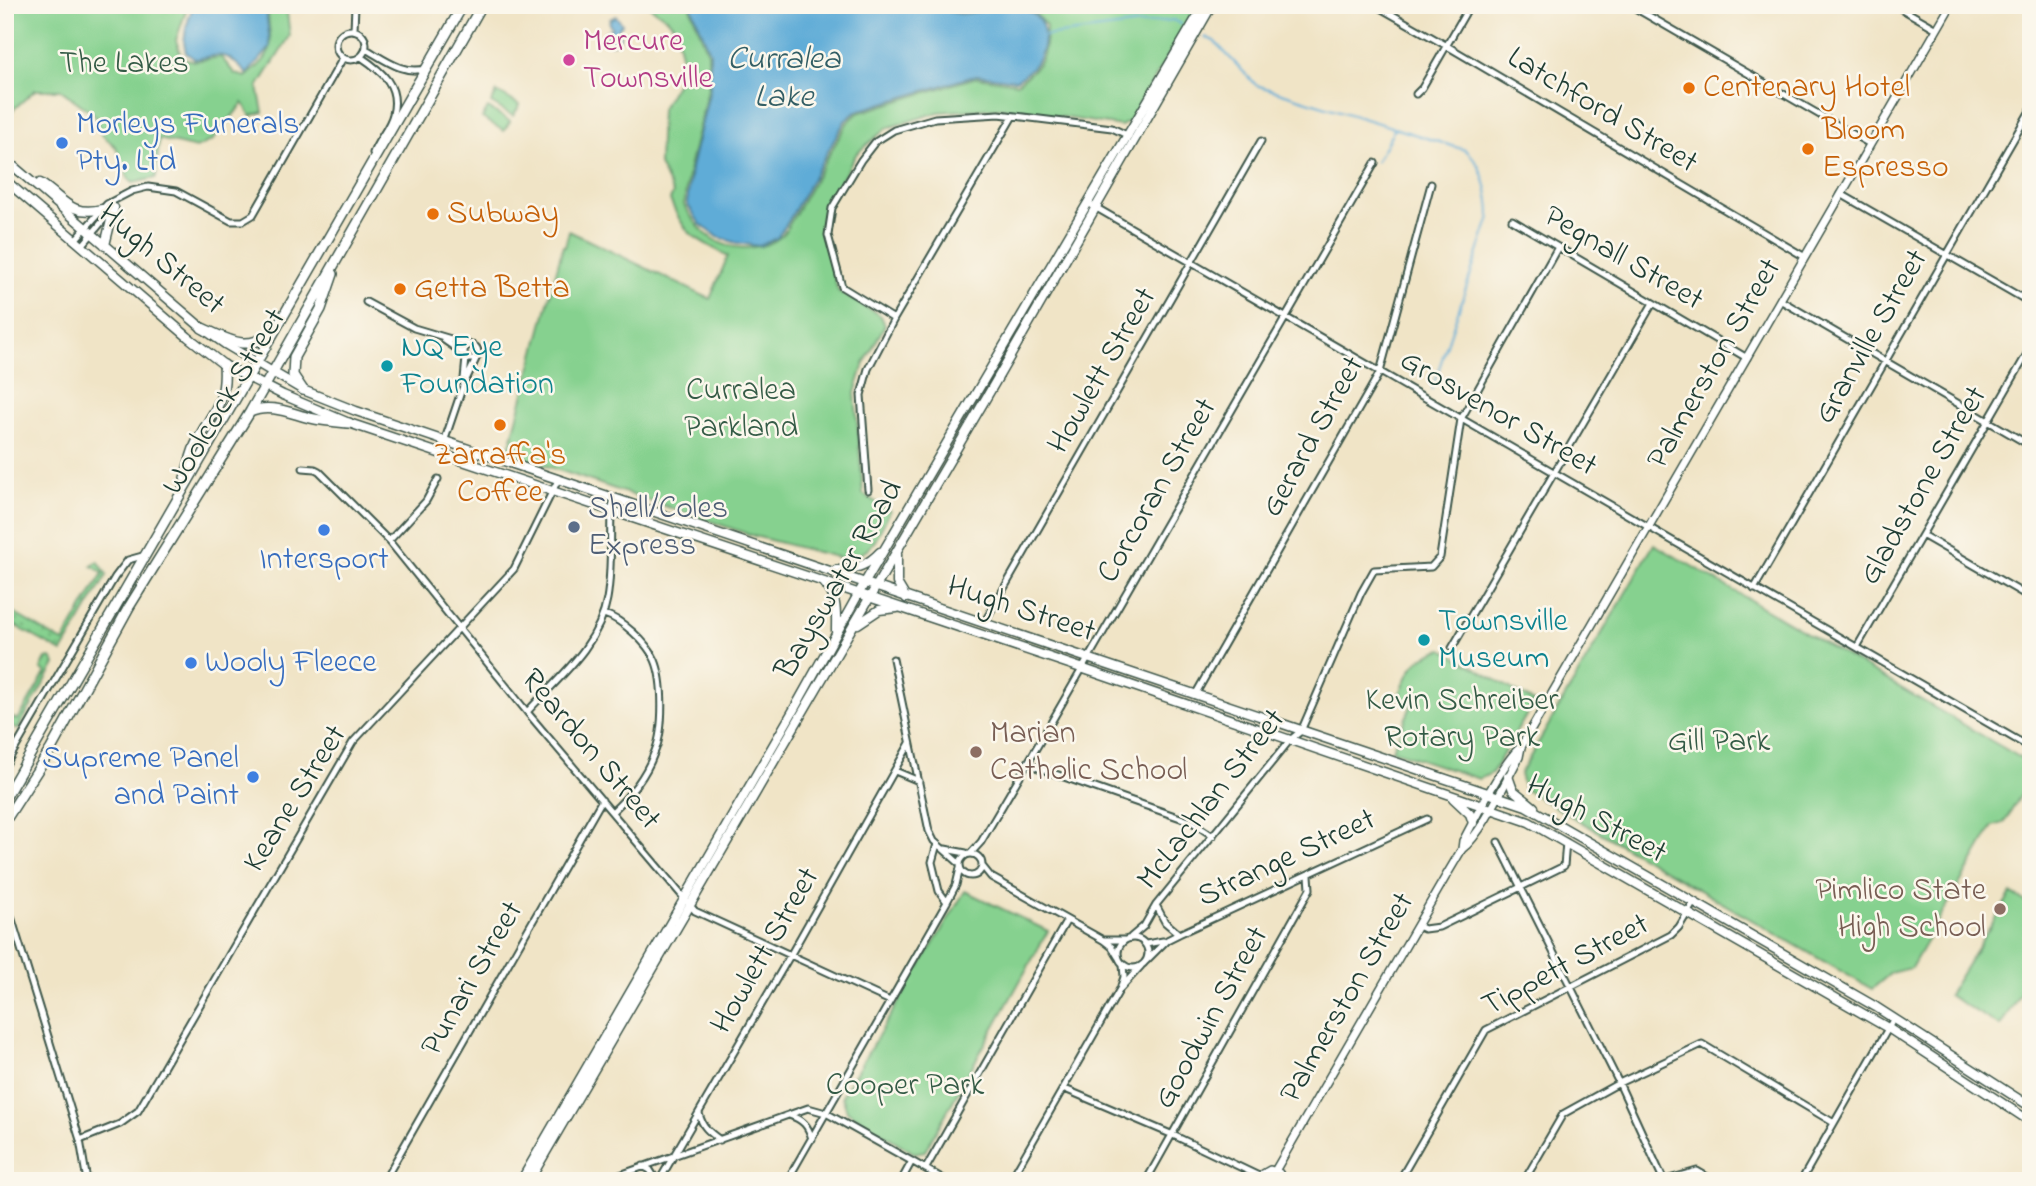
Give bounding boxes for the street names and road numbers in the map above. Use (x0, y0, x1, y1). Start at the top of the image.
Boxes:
street label: Latchford Street (1498, 35, 1707, 187)
street label: Hugh Street (87, 193, 235, 328)
street label: Pegnall Street (1534, 194, 1712, 324)
street label: Granville Street (1803, 241, 1941, 433)
street label: Palmerston Street (1636, 250, 1795, 478)
street label: Howlett Street (1036, 279, 1170, 463)
street label: Woolcock Street (151, 300, 299, 504)
street label: Grosvenor Street (1390, 338, 1606, 490)
street label: Gerard Street (1250, 347, 1378, 526)
street label: Gladstone Street (1848, 377, 2000, 594)
street label: Corcoran Street (1086, 390, 1230, 592)
street label: Bayswater Road (763, 471, 916, 690)
street label: Hugh Street (941, 564, 1102, 656)
street label: Reardon Street (508, 659, 672, 841)
street label: McLachlan Street (1126, 699, 1298, 901)
street label: Keane Street (232, 716, 360, 882)
street label: Hugh Street (1517, 763, 1675, 877)
street label: Strange Street (1190, 797, 1384, 921)
street label: Howlett Street (699, 859, 833, 1043)
street label: Palmerston Street (1269, 884, 1428, 1112)
street label: Punari Street (410, 892, 537, 1065)
street label: Tippett Street (1474, 902, 1658, 1030)
street label: Goodwin Street (1142, 918, 1282, 1118)

